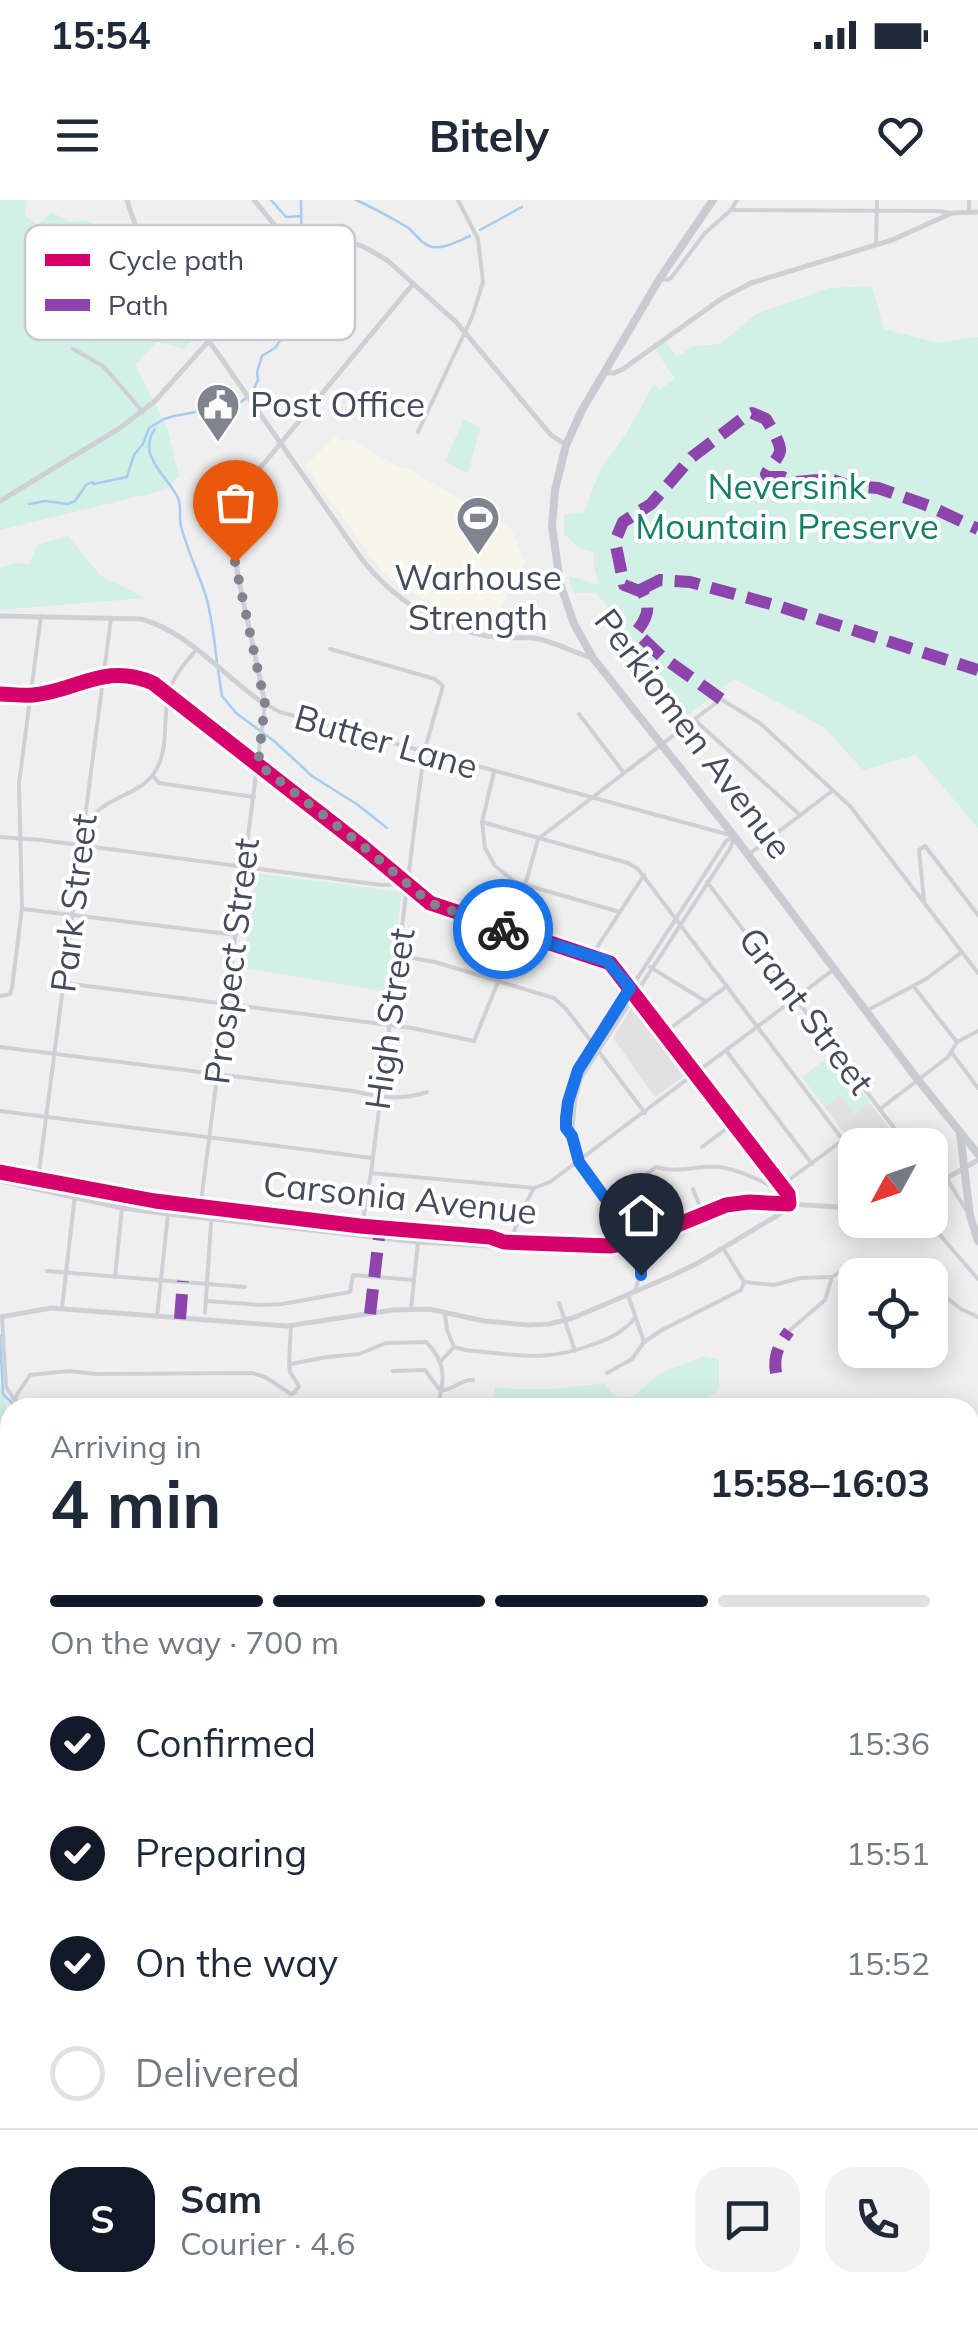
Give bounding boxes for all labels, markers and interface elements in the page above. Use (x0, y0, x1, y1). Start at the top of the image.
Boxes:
text: 15:54 (50, 11, 151, 59)
text: Bitely (429, 107, 549, 163)
icon: menu (50, 108, 105, 163)
icon: heart (873, 108, 928, 163)
legend (25, 225, 355, 340)
text: Cycle path (108, 242, 244, 277)
text: Path (108, 287, 169, 322)
public building icon: Post Office (195, 382, 241, 443)
place label: Post Office (250, 382, 425, 426)
pin (193, 460, 278, 563)
park label: Neversink Mountain Preserve (635, 464, 939, 548)
icon: bag (208, 475, 263, 530)
sports icon: Warhouse Strength (455, 495, 501, 556)
place label: Warhouse Strength (394, 555, 562, 639)
street label: Perkiomen Avenue (586, 600, 802, 867)
street label: Butter Lane (290, 694, 483, 788)
street label: Park Street (40, 811, 106, 995)
street label: Prospect Street (194, 835, 268, 1087)
courier (453, 879, 553, 979)
icon: bike (476, 902, 531, 957)
street label: Grant Street (730, 918, 884, 1103)
street label: High Street (355, 925, 424, 1112)
north arrow (838, 1128, 948, 1238)
map controls (838, 1128, 948, 1368)
street label: Carsonia Avenue (261, 1161, 539, 1233)
pin (599, 1173, 684, 1276)
icon: home (614, 1188, 669, 1243)
button: locate (838, 1258, 948, 1368)
text: Arriving in (50, 1426, 202, 1466)
text: 15:58–16:03 (710, 1459, 930, 1507)
text: 4 min (50, 1463, 221, 1544)
text: On the way · 700 m (50, 1622, 339, 1662)
icon: check (50, 1716, 105, 1771)
text: Confirmed (135, 1719, 316, 1767)
text: 15:36 (846, 1723, 930, 1763)
icon: check (50, 1826, 105, 1881)
text: Preparing (135, 1829, 307, 1877)
text: 15:51 (846, 1833, 930, 1873)
icon: check (50, 1936, 105, 1991)
text: On the way (135, 1939, 338, 1987)
text: 15:52 (846, 1943, 930, 1983)
text: Delivered (135, 2049, 300, 2097)
button: chat (695, 2167, 800, 2272)
button: phone (825, 2167, 930, 2272)
text: Sam (180, 2175, 262, 2223)
text: S (90, 2195, 115, 2243)
text: Courier · 4.6 (180, 2223, 356, 2263)

